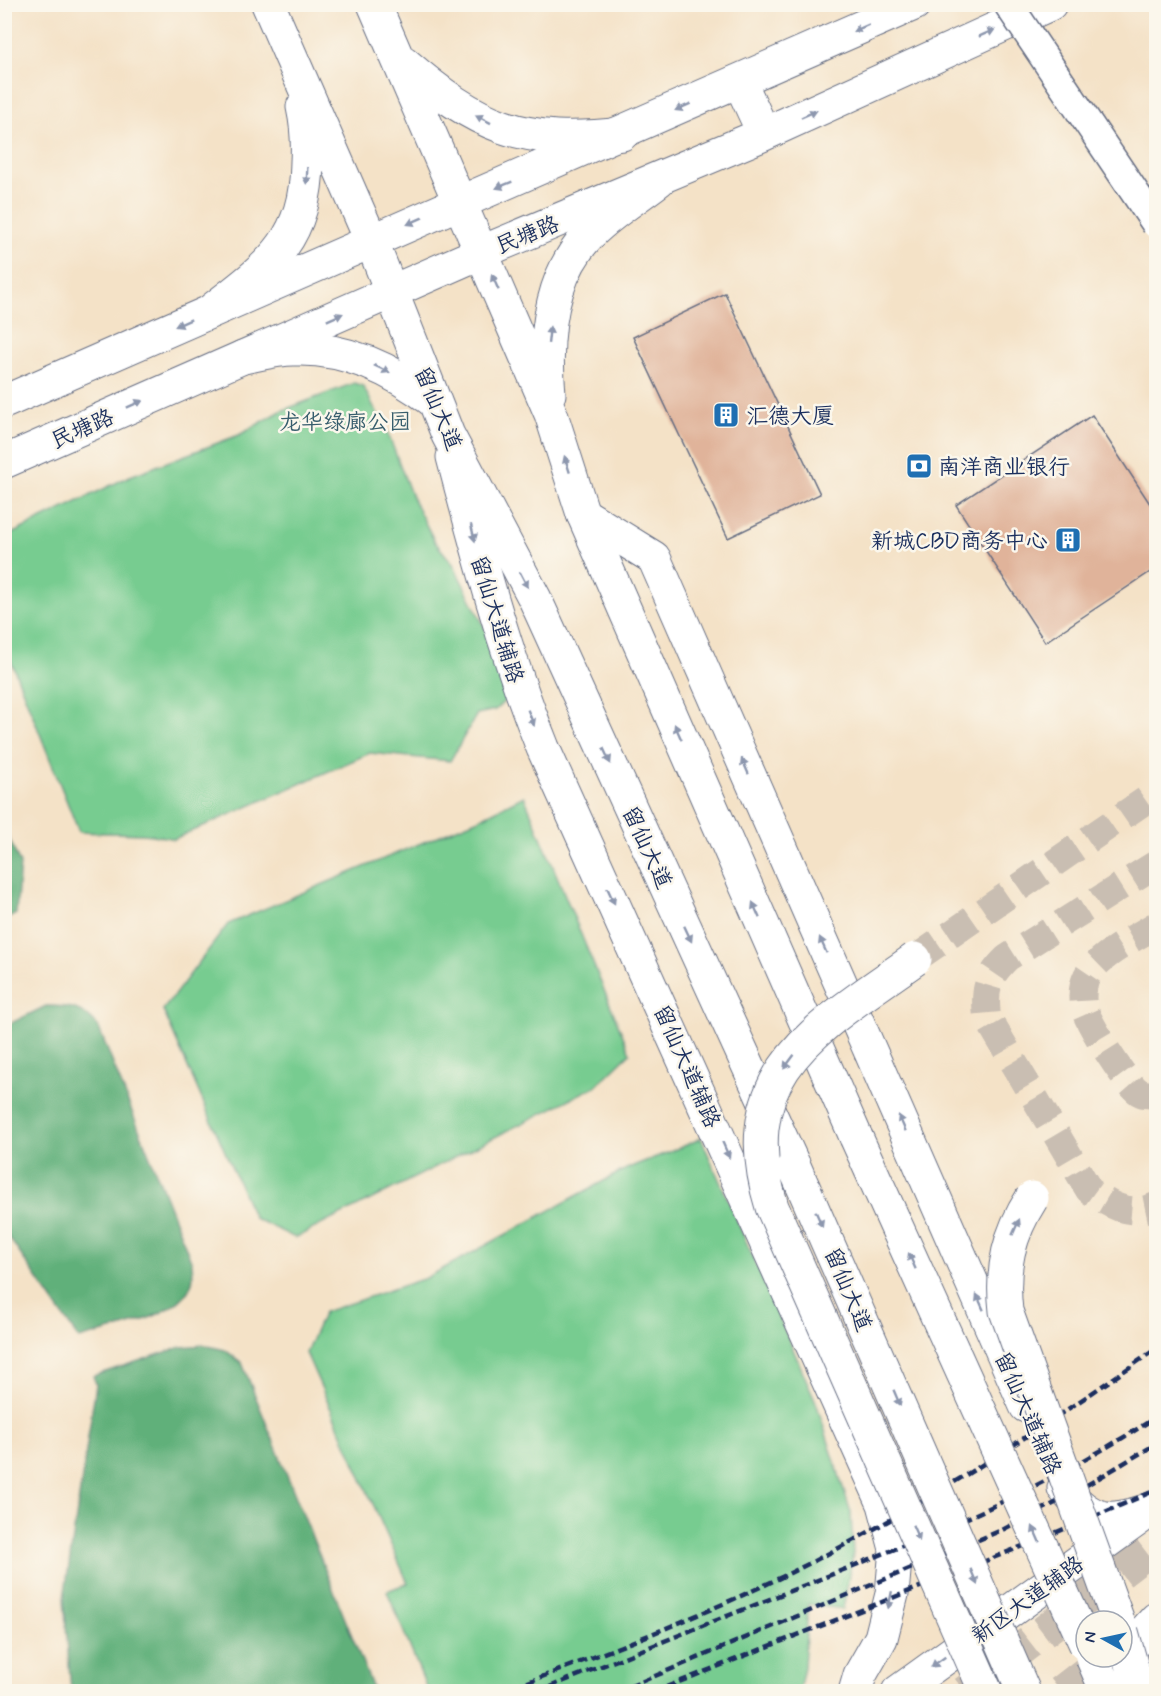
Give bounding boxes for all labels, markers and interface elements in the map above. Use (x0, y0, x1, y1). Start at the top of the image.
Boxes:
one-way arrow (852, 24, 870, 34)
one-way arrow (978, 28, 996, 38)
one-way arrow (673, 102, 691, 112)
one-way arrow (800, 108, 818, 118)
one-way arrow (474, 114, 492, 124)
one-way arrow (302, 166, 312, 185)
one-way arrow (495, 181, 513, 190)
street label: 民塘路 (492, 211, 564, 261)
one-way arrow (406, 217, 423, 226)
one-way arrow (490, 273, 500, 291)
one-way arrow (326, 312, 343, 321)
one-way arrow (175, 318, 192, 327)
one-way arrow (545, 325, 554, 344)
street label: 留仙大道 (407, 363, 467, 455)
one-way arrow (373, 364, 390, 373)
one-way arrow (126, 399, 144, 409)
building icon: 汇德大厦 (711, 400, 741, 430)
place label: 汇德大厦 (746, 403, 834, 431)
street label: 民塘路 (47, 404, 119, 456)
park label: 龙华绿廊公园 (279, 409, 411, 437)
bank icon: 南洋商业银行 (904, 451, 934, 481)
place label: 南洋商业银行 (938, 454, 1070, 482)
one-way arrow (561, 455, 571, 473)
one-way arrow (468, 523, 478, 542)
building icon: 新城CBD商务中心 (1053, 525, 1083, 555)
place label: 新城CBD商务中心 (871, 528, 1048, 556)
street label: 留仙大道辅路 (463, 552, 529, 687)
one-way arrow (519, 571, 529, 588)
one-way arrow (526, 710, 536, 728)
one-way arrow (673, 723, 682, 741)
one-way arrow (602, 748, 611, 765)
one-way arrow (740, 757, 749, 775)
street label: 留仙大道 (615, 802, 677, 894)
one-way arrow (606, 888, 615, 905)
one-way arrow (752, 902, 761, 919)
one-way arrow (683, 925, 693, 943)
one-way arrow (819, 936, 828, 953)
street label: 留仙大道辅路 (647, 1001, 726, 1133)
one-way arrow (783, 1054, 795, 1070)
one-way arrow (897, 1114, 906, 1132)
one-way arrow (721, 1142, 731, 1160)
one-way arrow (814, 1211, 824, 1229)
one-way arrow (1011, 1218, 1021, 1236)
street label: 留仙大道 (817, 1244, 877, 1336)
one-way arrow (907, 1251, 917, 1269)
one-way arrow (975, 1292, 985, 1310)
street label: 留仙大道辅路 (988, 1348, 1067, 1480)
one-way arrow (892, 1389, 902, 1407)
one-way arrow (912, 1525, 921, 1542)
one-way arrow (1031, 1526, 1040, 1543)
street label: 新区大道辅路 (967, 1550, 1090, 1651)
one-way arrow (970, 1568, 979, 1586)
one-way arrow (885, 1590, 894, 1609)
north arrow (1074, 1609, 1134, 1669)
text: N (1079, 1630, 1102, 1644)
one-way arrow (930, 1656, 945, 1668)

